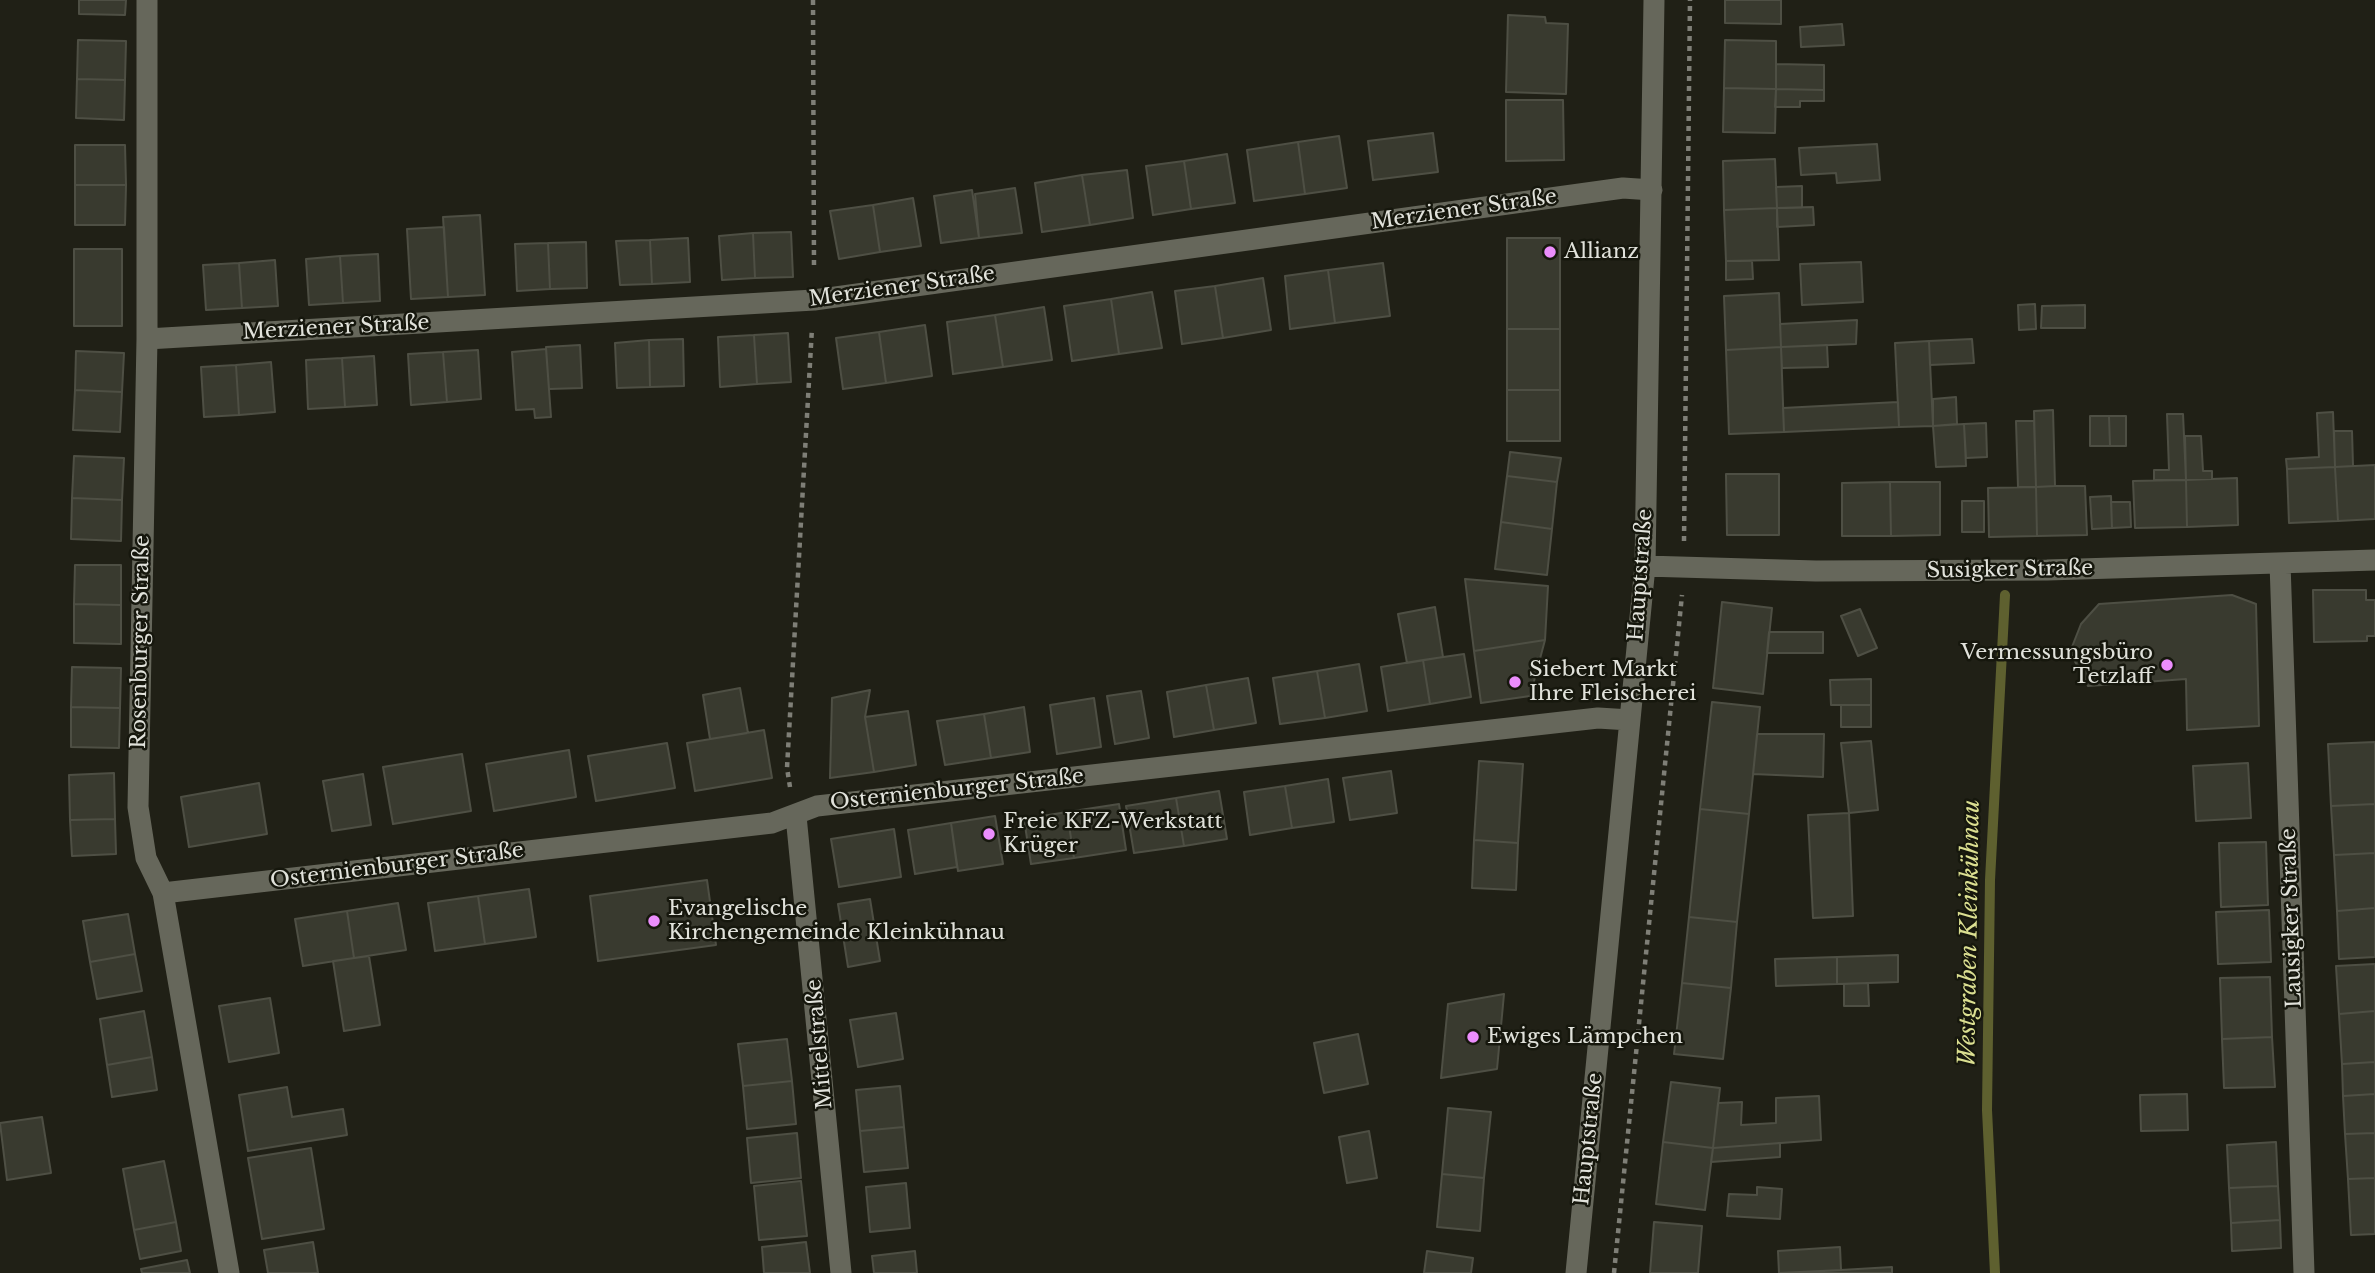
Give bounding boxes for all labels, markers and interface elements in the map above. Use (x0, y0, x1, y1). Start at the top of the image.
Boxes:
street label: Merziener Straße (1370, 184, 1558, 236)
place label: Allianz (1564, 239, 1639, 265)
marker: Allianz (1542, 244, 1558, 260)
street label: Merziener Straße (808, 261, 996, 313)
street label: Merziener Straße (242, 311, 430, 345)
street label: Hauptstraße (1624, 508, 1658, 642)
street label: Rosenburger Straße (127, 535, 155, 749)
street label: Susigker Straße (1927, 556, 2093, 584)
place label: Vermessungsbüro Tetzlaff (1961, 640, 2153, 690)
place label: Siebert Markt Ihre Fleischerei (1529, 657, 1696, 707)
marker: Vermessungsbüro Tetzlaff (2159, 657, 2175, 673)
marker: Siebert Markt Ihre Fleischerei (1507, 674, 1523, 690)
street label: Osternienburger Straße (829, 764, 1085, 816)
water label: Westgraben Kleinkühnau (1954, 799, 1986, 1067)
place label: Freie KFZ-Werkstatt Krüger (1003, 809, 1222, 859)
marker: Freie KFZ-Werkstatt Krüger (981, 826, 997, 842)
street label: Lausigker Straße (2276, 828, 2308, 1008)
street label: Osternienburger Straße (269, 838, 525, 894)
place label: Evangelische Kirchengemeinde Kleinkühnau (668, 896, 1005, 946)
marker: Evangelische Kirchengemeinde Kleinkühnau (646, 913, 662, 929)
street label: Mittelstraße (802, 978, 838, 1110)
place label: Ewiges Lämpchen (1487, 1024, 1683, 1050)
marker: Ewiges Lämpchen (1465, 1029, 1481, 1045)
street label: Hauptstraße (1570, 1072, 1608, 1206)

